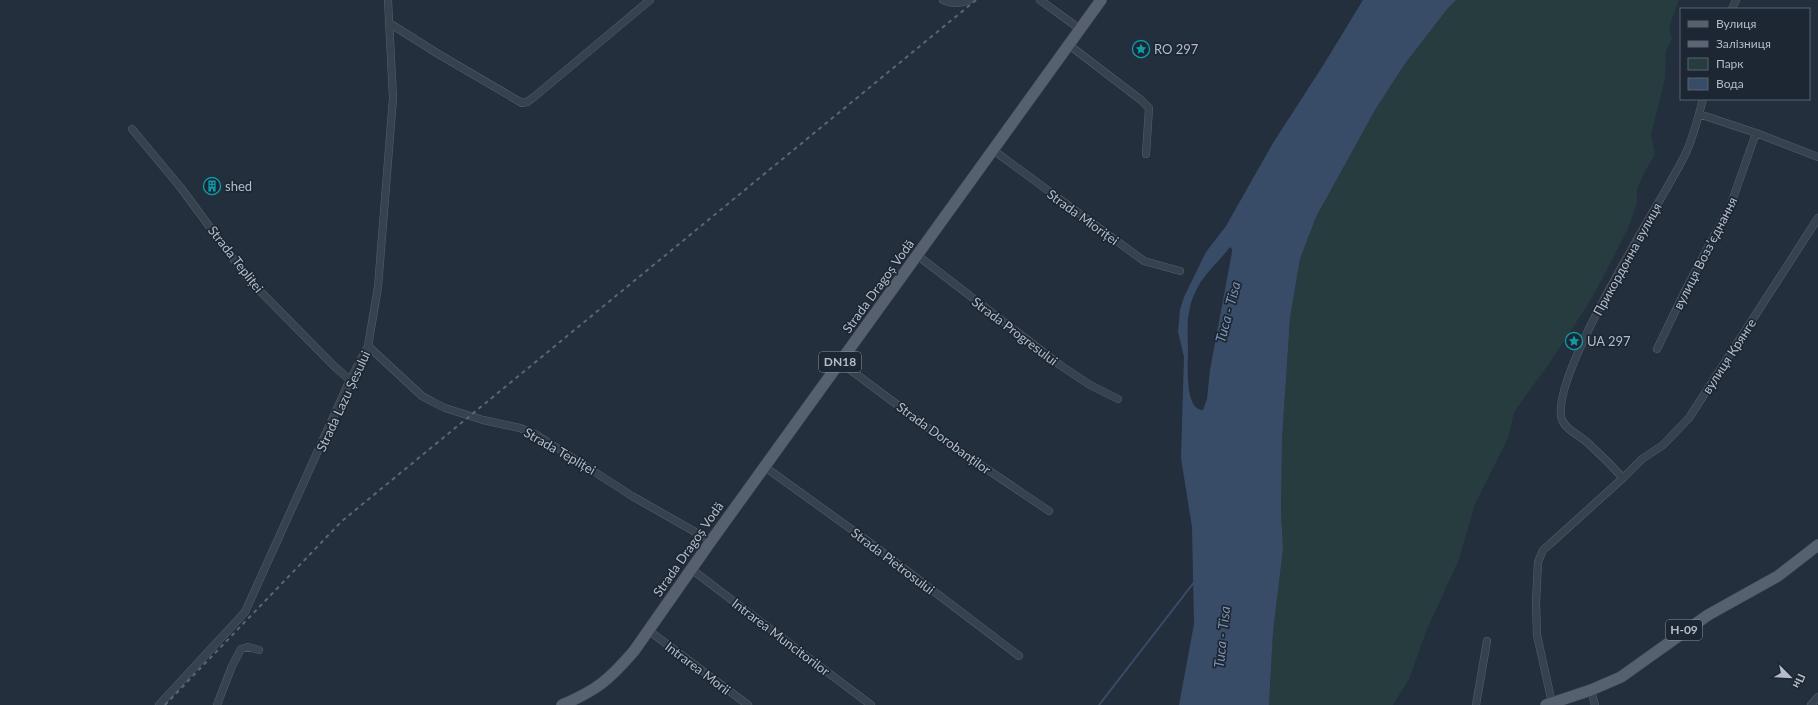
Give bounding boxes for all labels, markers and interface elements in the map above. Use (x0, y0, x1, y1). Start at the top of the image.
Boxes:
legend (1680, 8, 1810, 100)
text: Вулиця (1716, 16, 1756, 31)
text: Залізниця (1716, 36, 1771, 51)
place icon: RO 297 (1131, 39, 1151, 59)
place label: RO 297 (1154, 41, 1199, 57)
text: Парк (1716, 56, 1744, 71)
text: Вода (1716, 76, 1744, 91)
building icon: shed (202, 176, 222, 196)
place label: shed (225, 178, 252, 194)
street label: Strada Mioriței (1044, 186, 1122, 248)
street label: вулиця Воззʼєднання (1670, 194, 1740, 312)
street label: Прикордонна вулиця (1589, 200, 1665, 318)
street label: Strada Tepliței (205, 222, 267, 296)
street label: Strada Dragoș Vodă (839, 236, 917, 336)
water label: Тиса - Tisa (1211, 280, 1244, 344)
street label: Strada Progresului (969, 293, 1061, 369)
street label: вулиця Крянге (1699, 315, 1759, 397)
place icon: UA 297 (1564, 331, 1584, 351)
place label: UA 297 (1587, 333, 1631, 349)
street label: Strada Lazu Șesului (313, 348, 373, 454)
road number: DN18 (819, 352, 861, 372)
street label: Strada Dorobanților (894, 398, 994, 478)
street label: Strada Tepliței (521, 424, 599, 478)
street label: Strada Dragoș Vodă (649, 499, 727, 599)
street label: Strada Pietrosului (848, 524, 938, 598)
street label: Intrarea Muncitorilor (729, 595, 833, 679)
water label: Тиса - Tisa (1210, 605, 1233, 669)
road number: Н-09 (1666, 620, 1702, 640)
street label: Intrarea Morii (662, 638, 734, 698)
north arrow (1770, 657, 1810, 697)
text: Пн (1791, 672, 1808, 690)

